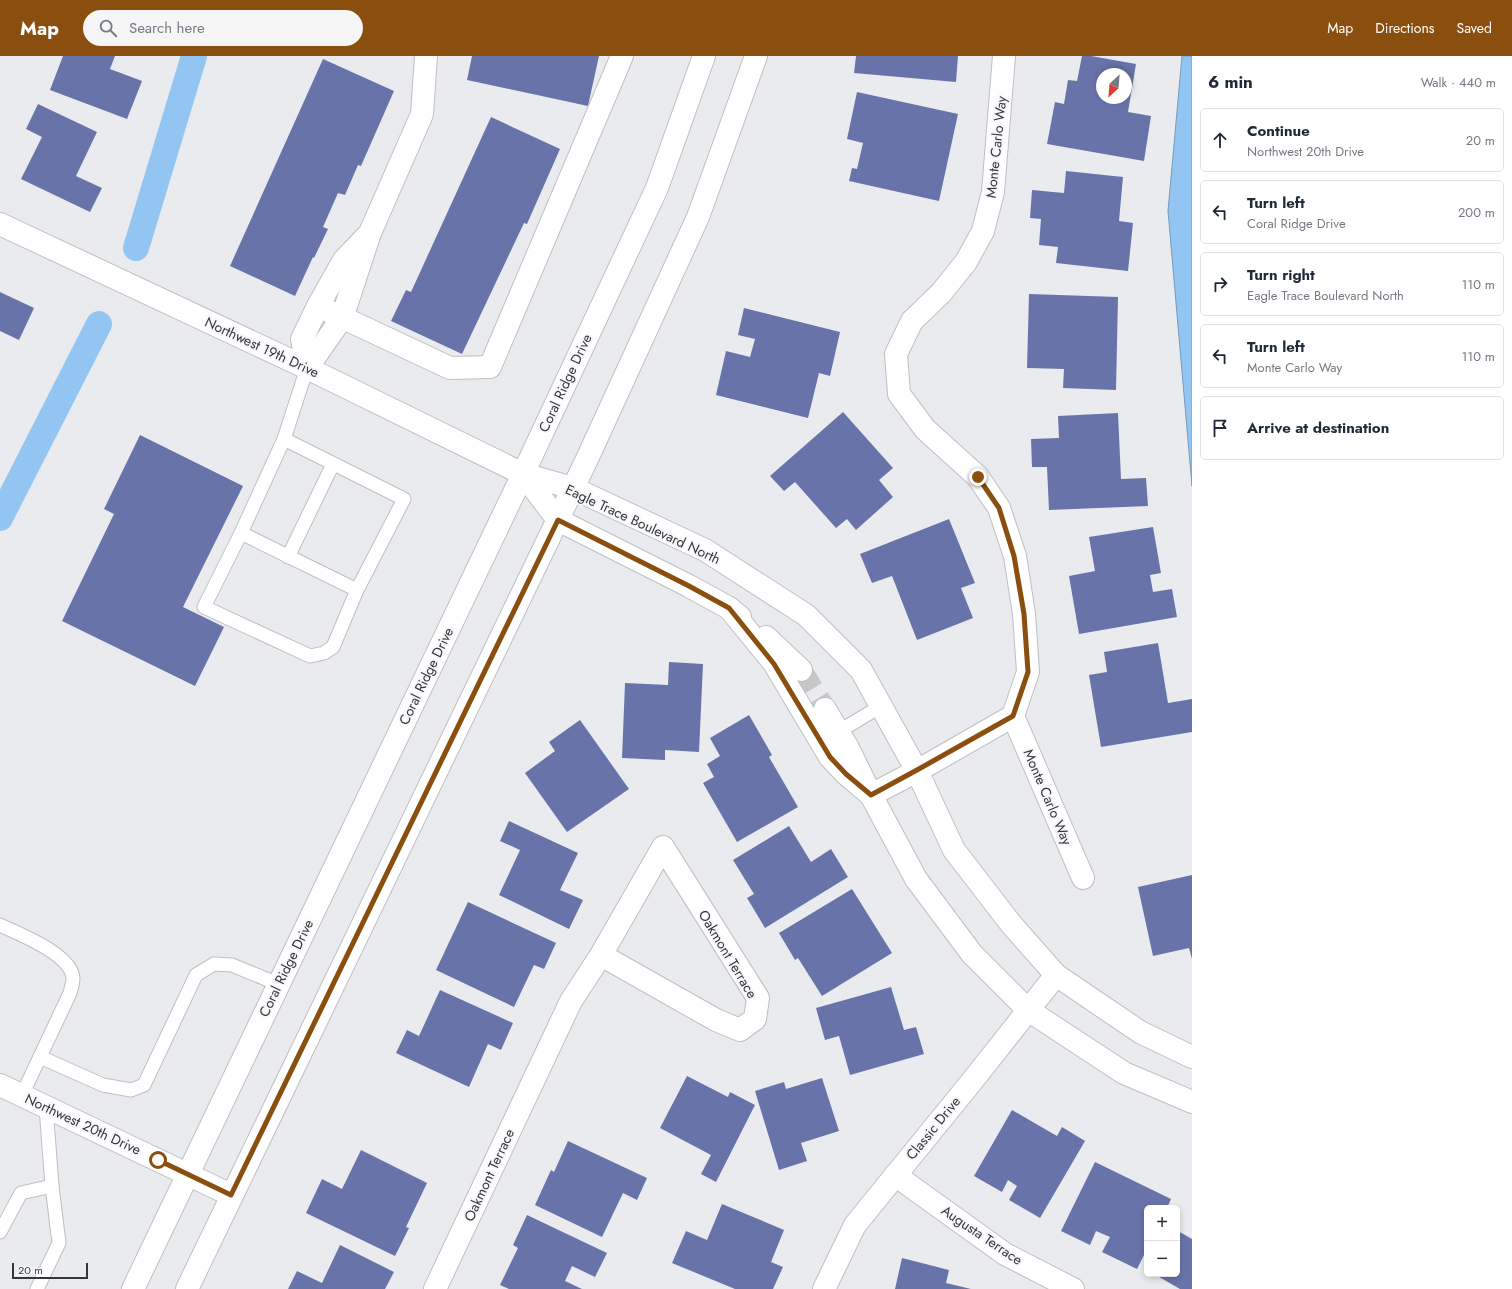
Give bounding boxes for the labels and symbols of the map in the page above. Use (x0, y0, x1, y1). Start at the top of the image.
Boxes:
north arrow (1096, 68, 1132, 104)
street label: Monte Carlo Way (981, 94, 1011, 199)
street label: Northwest 19th Drive (202, 312, 322, 382)
street label: Coral Ridge Drive (534, 331, 596, 435)
route end (969, 468, 987, 486)
street label: Eagle Trace Boulevard North (562, 479, 724, 569)
street label: Coral Ridge Drive (394, 624, 458, 728)
street label: Monte Carlo Way (1019, 746, 1078, 849)
street label: Oakmont Terrace (694, 906, 762, 1002)
street label: Coral Ridge Drive (254, 916, 318, 1020)
street label: Northwest 20th Drive (22, 1088, 144, 1160)
street label: Classic Drive (901, 1092, 965, 1164)
street label: Oakmont Terrace (459, 1125, 519, 1225)
route start (149, 1151, 167, 1169)
street label: Augusta Terrace (937, 1200, 1027, 1270)
scale bar (12, 1261, 88, 1280)

